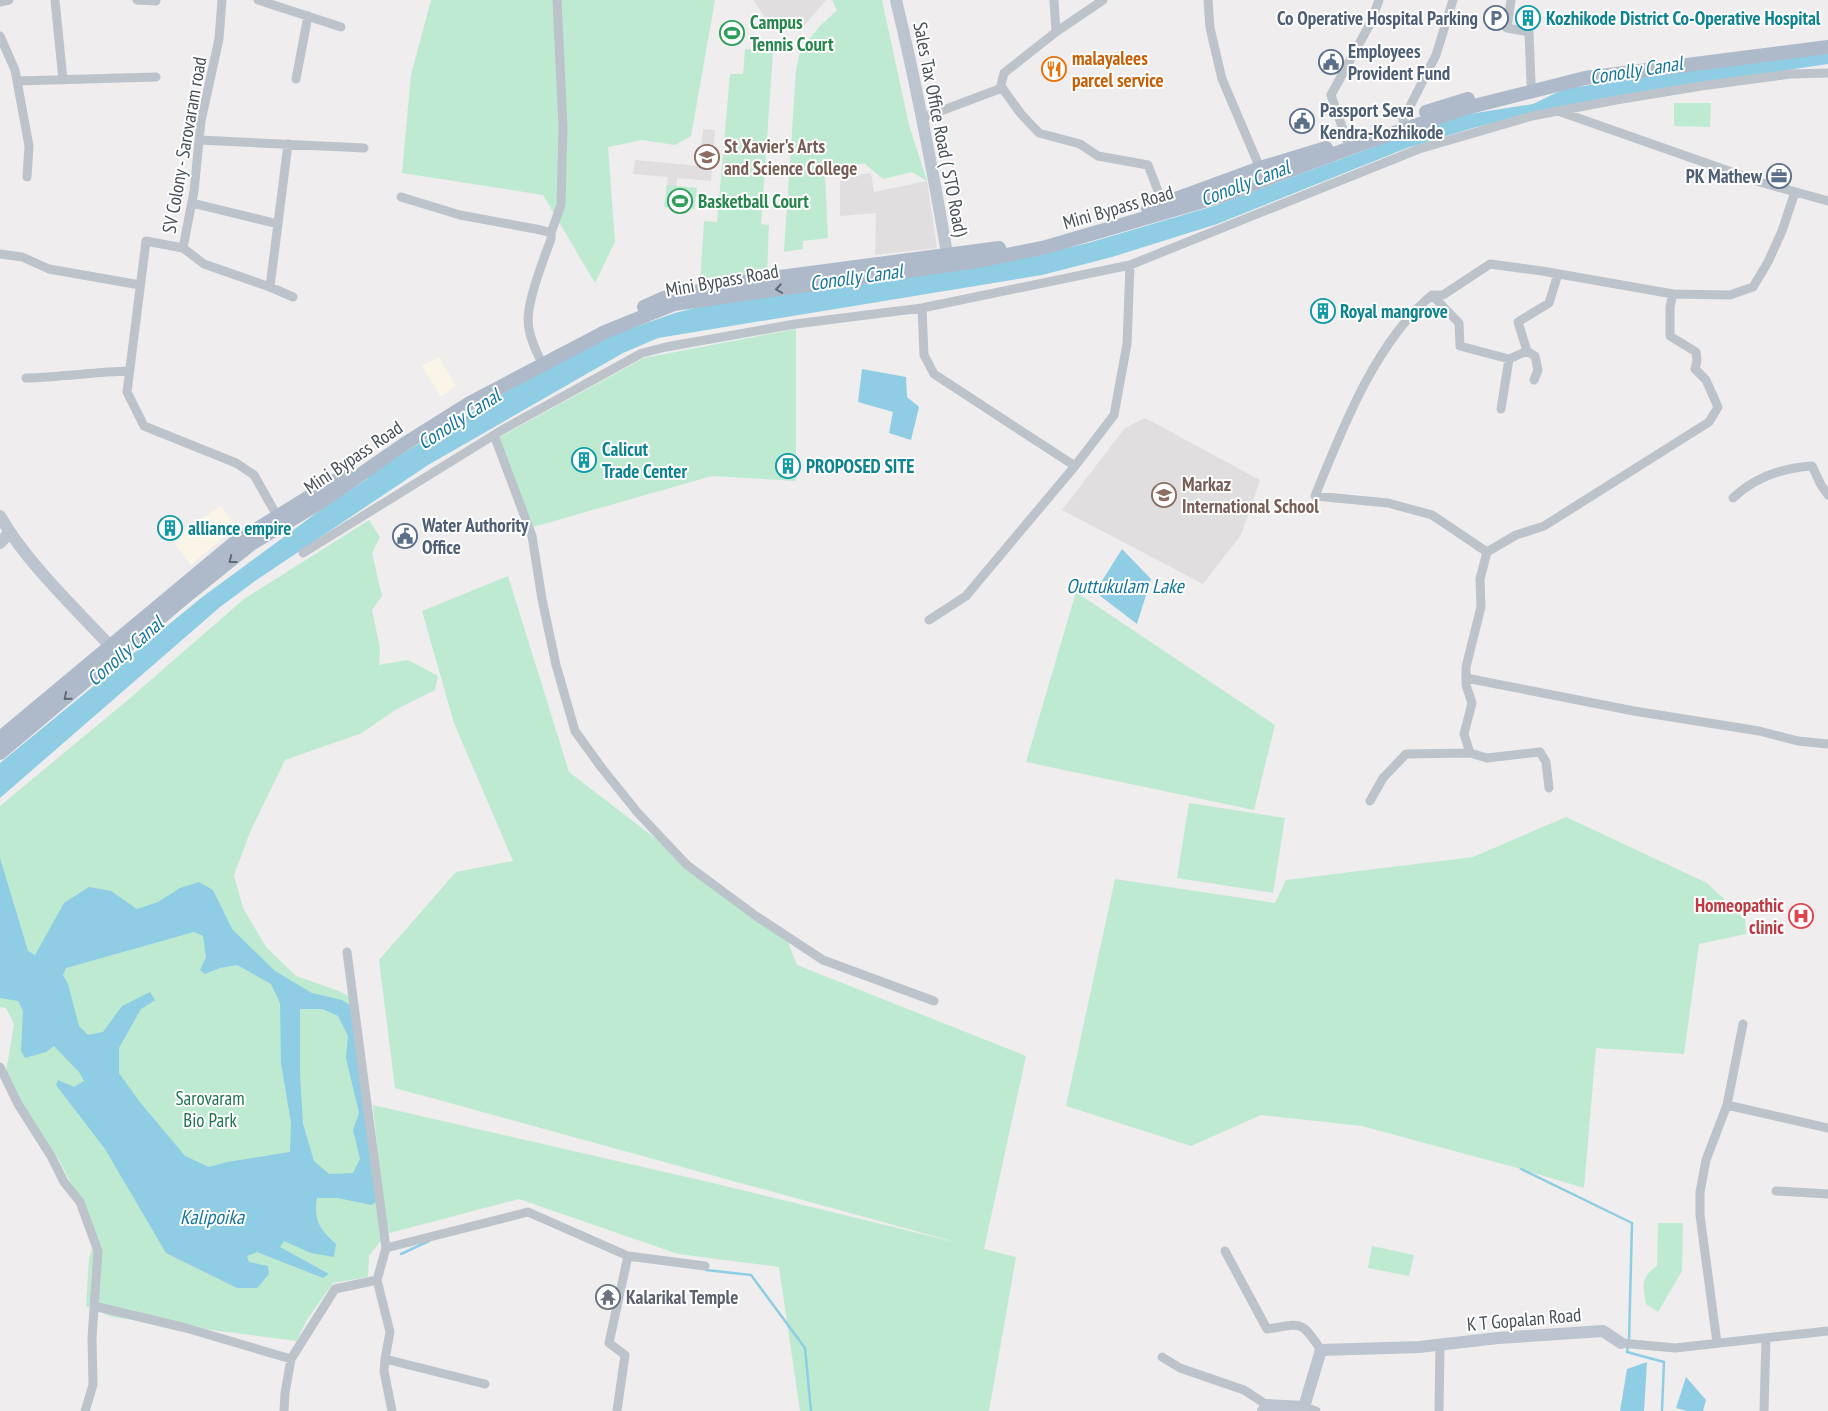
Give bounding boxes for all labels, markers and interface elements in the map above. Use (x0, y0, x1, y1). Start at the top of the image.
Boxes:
parking icon: Co Operative Hospital Parking (1483, 5, 1509, 31)
building icon: Kozhikode District Co-Operative Hospital (1515, 5, 1541, 31)
place label: Co Operative Hospital Parking (1277, 6, 1478, 30)
place label: Kozhikode District Co-Operative Hospital (1546, 6, 1821, 30)
place label: Campus Tennis Court (750, 10, 834, 56)
sports icon: Campus Tennis Court (719, 20, 745, 46)
street label: Sales Tax Office Road ( STO Road) (908, 20, 974, 239)
place label: Employees Provident Fund (1348, 39, 1450, 85)
place label: malayalees parcel service (1072, 46, 1164, 92)
public building icon: Employees Provident Fund (1318, 49, 1344, 75)
water label: Conolly Canal (1588, 49, 1687, 90)
street label: SV Colony - Sarovaram road (157, 55, 211, 235)
restaurant icon: malayalees parcel service (1041, 56, 1067, 82)
place label: Passport Seva Kendra-Kozhikode (1320, 98, 1443, 144)
public building icon: Passport Seva Kendra-Kozhikode (1289, 108, 1315, 134)
place label: St Xavier's Arts and Science College (724, 134, 857, 180)
school or university icon: St Xavier's Arts and Science College (694, 144, 720, 170)
water label: Conolly Canal (1197, 153, 1295, 212)
office icon: PK Mathew (1766, 163, 1792, 189)
place label: PK Mathew (1686, 164, 1763, 188)
street label: Mini Bypass Road (1060, 180, 1176, 234)
sports icon: Basketball Court (667, 188, 693, 214)
place label: Basketball Court (698, 189, 809, 213)
water label: Conolly Canal (808, 257, 906, 296)
street label: Mini Bypass Road (664, 258, 780, 302)
one-way arrow (774, 284, 783, 294)
building icon: Royal mangrove (1310, 298, 1336, 324)
place label: Royal mangrove (1340, 299, 1448, 323)
water label: Conolly Canal (413, 381, 507, 455)
street label: Mini Bypass Road (299, 415, 407, 499)
place label: Calicut Trade Center (602, 437, 687, 483)
building icon: Calicut Trade Center (571, 447, 597, 473)
building icon: PROPOSED SITE (775, 453, 801, 479)
place label: PROPOSED SITE (806, 454, 914, 478)
place label: Markaz International School (1182, 472, 1319, 518)
school or university icon: Markaz International School (1151, 482, 1177, 508)
place label: Water Authority Office (421, 513, 529, 559)
building icon: alliance empire (157, 515, 183, 541)
place label: alliance empire (188, 516, 291, 540)
public building icon: Water Authority Office (392, 523, 418, 549)
one-way arrow (229, 554, 238, 562)
water label: Outtukulam Lake (1066, 573, 1186, 599)
water label: Conolly Canal (81, 609, 171, 691)
one-way arrow (63, 691, 72, 700)
place label: Homeopathic clinic (1695, 893, 1784, 939)
hospital icon: Homeopathic clinic (1788, 903, 1814, 929)
park label: Sarovaram Bio Park (175, 1086, 245, 1132)
water label: Kalipoika (180, 1204, 245, 1230)
temple icon: Kalarikal Temple (595, 1284, 621, 1310)
place label: Kalarikal Temple (626, 1285, 738, 1309)
street label: K T Gopalan Road (1466, 1302, 1582, 1336)

